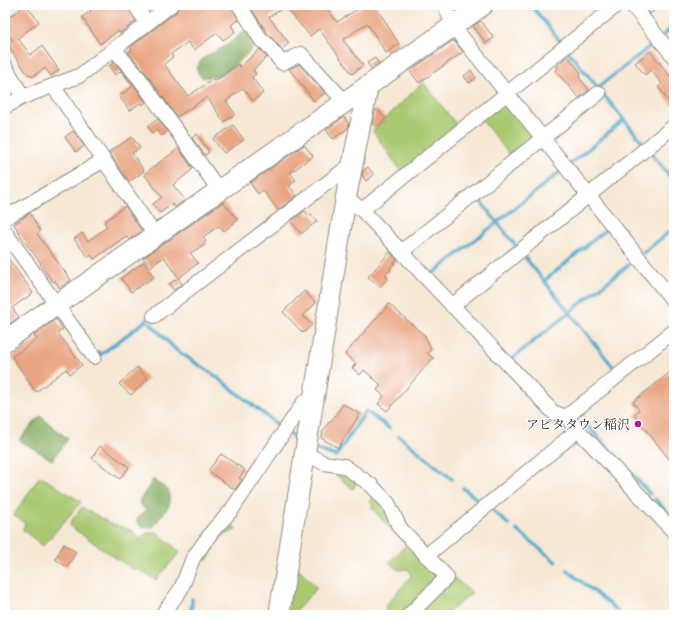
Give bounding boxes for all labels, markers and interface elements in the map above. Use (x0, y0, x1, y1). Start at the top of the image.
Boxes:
place label: アピタタウン稲沢 (526, 416, 630, 434)
marker: アピタタウン稲沢 (633, 419, 643, 429)

